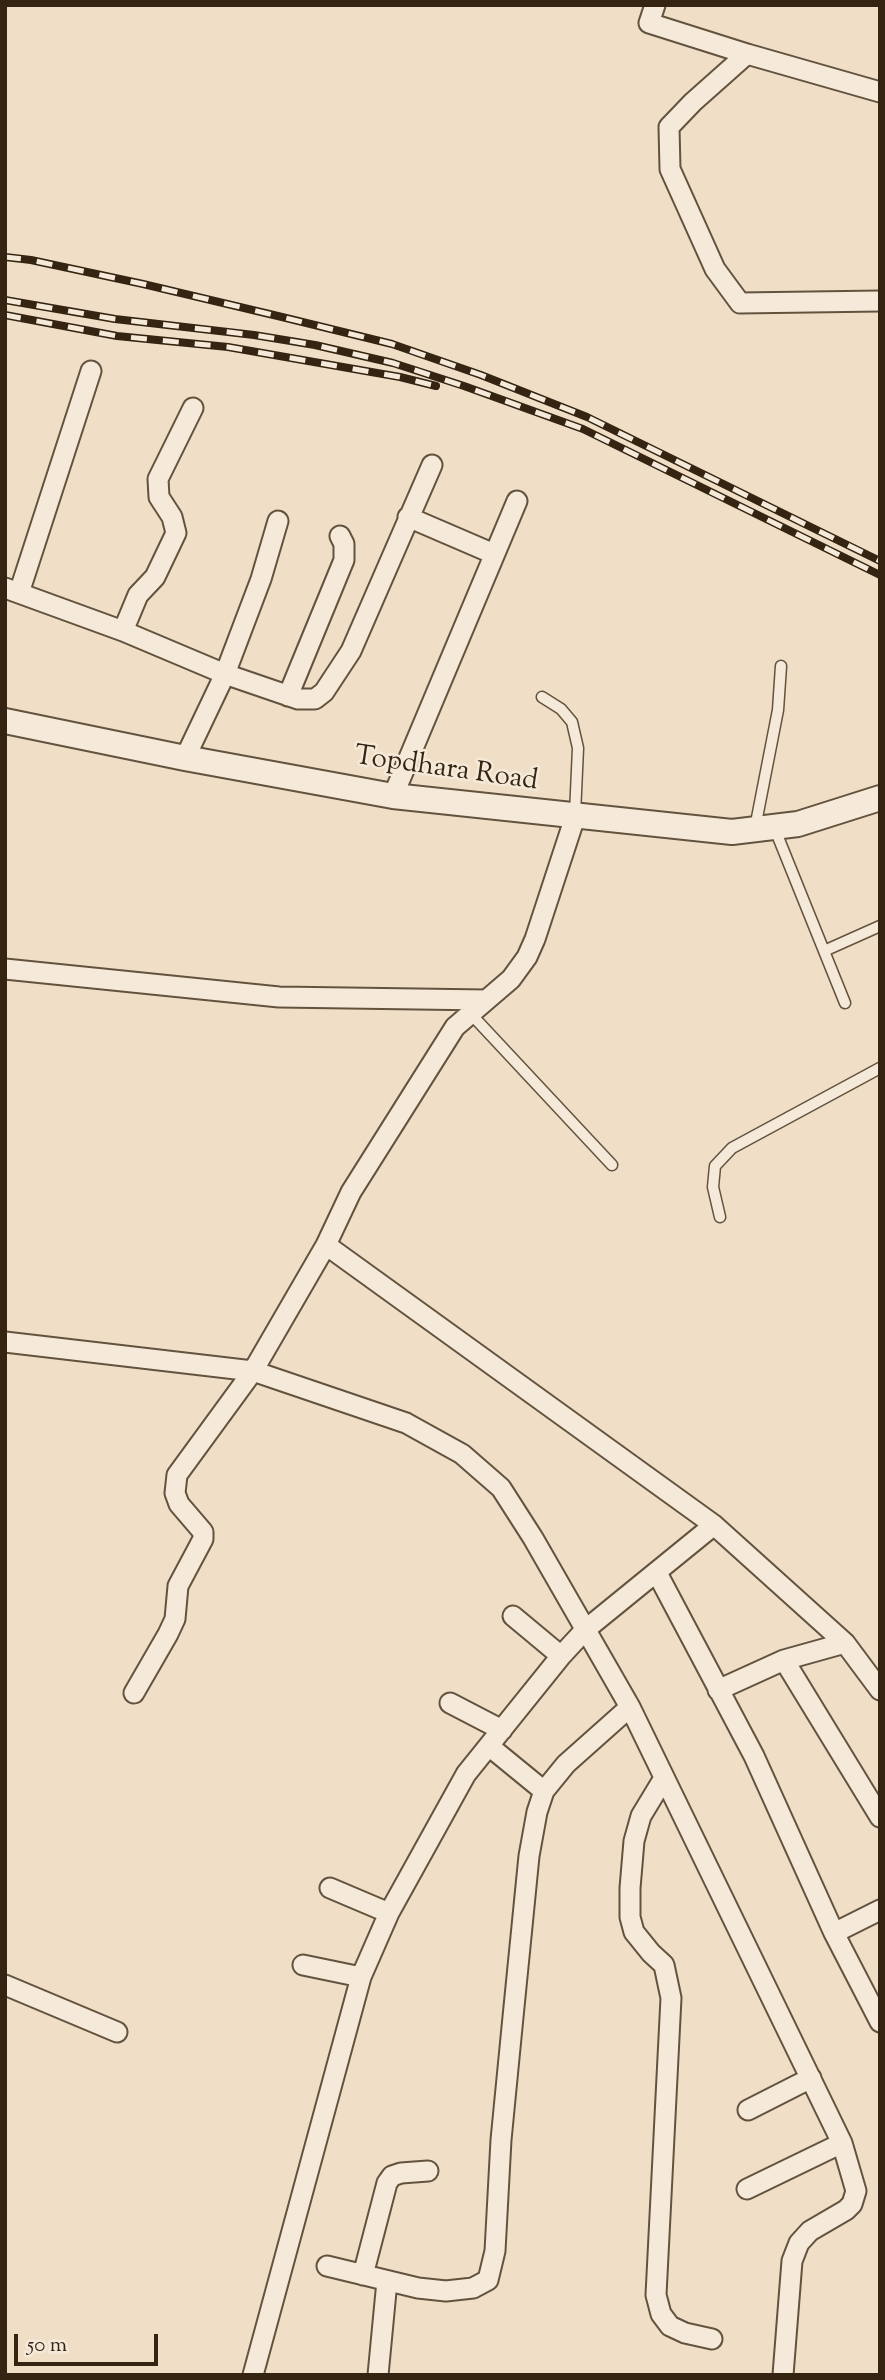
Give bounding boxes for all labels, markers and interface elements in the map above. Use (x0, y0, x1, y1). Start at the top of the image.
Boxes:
street label: Topdhara Road (352, 741, 540, 801)
scale bar (18, 2320, 161, 2364)
text: 50 m (27, 2331, 67, 2361)

